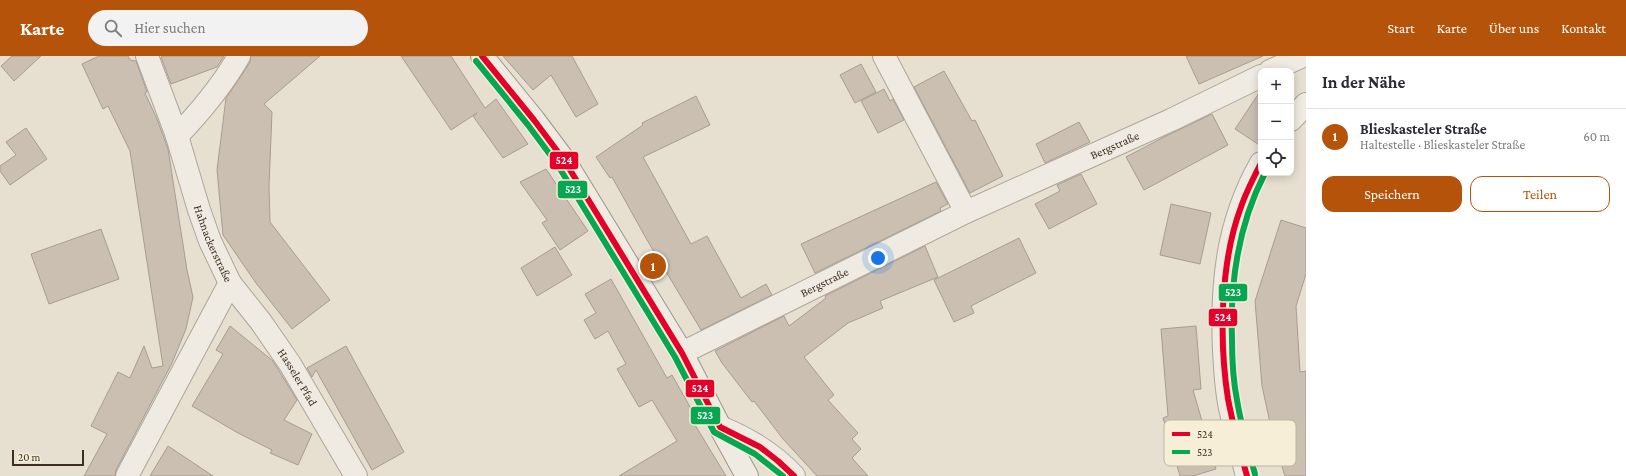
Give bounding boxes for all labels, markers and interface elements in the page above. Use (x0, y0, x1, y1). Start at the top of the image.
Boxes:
search box (88, 10, 368, 46)
icon: search (102, 17, 124, 39)
text: Karte (20, 18, 64, 39)
text: Hier suchen (134, 20, 206, 36)
text: Start (1388, 20, 1415, 36)
text: Karte (1437, 20, 1467, 36)
text: Über uns (1489, 20, 1539, 36)
text: Kontakt (1561, 20, 1606, 36)
map controls (1258, 68, 1294, 176)
button: + (1258, 68, 1294, 104)
text: In der Nähe (1322, 73, 1405, 92)
button: − (1258, 104, 1294, 140)
text: Blieskasteler Straße (1360, 121, 1487, 137)
street label: Bergstraße (1088, 128, 1141, 162)
text: 1 (1333, 129, 1337, 144)
text: 60 m (1583, 129, 1610, 144)
text: Haltestelle · Blieskasteler Straße (1360, 137, 1525, 152)
button: locate (1258, 140, 1294, 176)
line badge: 524 (549, 151, 579, 170)
text: 524 (556, 154, 572, 166)
button: Speichern (1322, 176, 1462, 212)
button: Teilen (1470, 176, 1610, 212)
line badge: 523 (557, 180, 588, 199)
text: 523 (565, 183, 581, 195)
street label: Hahnackerstraße (191, 203, 235, 284)
your location (868, 248, 888, 268)
pin: 1 (640, 251, 666, 281)
street label: Bergstraße (798, 264, 851, 300)
line badge: 523 (1218, 283, 1248, 302)
text: 523 (1225, 286, 1241, 298)
line badge: 524 (1208, 308, 1238, 327)
text: 524 (1215, 311, 1231, 323)
street label: Hasseler Pfad (274, 346, 320, 409)
line badge: 524 (685, 379, 715, 398)
text: 524 (692, 382, 708, 394)
line badge: 523 (690, 406, 721, 425)
text: 523 (697, 409, 713, 421)
legend (1164, 420, 1296, 466)
text: 524 (1197, 428, 1213, 440)
text: 523 (1197, 446, 1212, 458)
scale bar (12, 448, 84, 467)
text: 20 m (18, 451, 40, 463)

